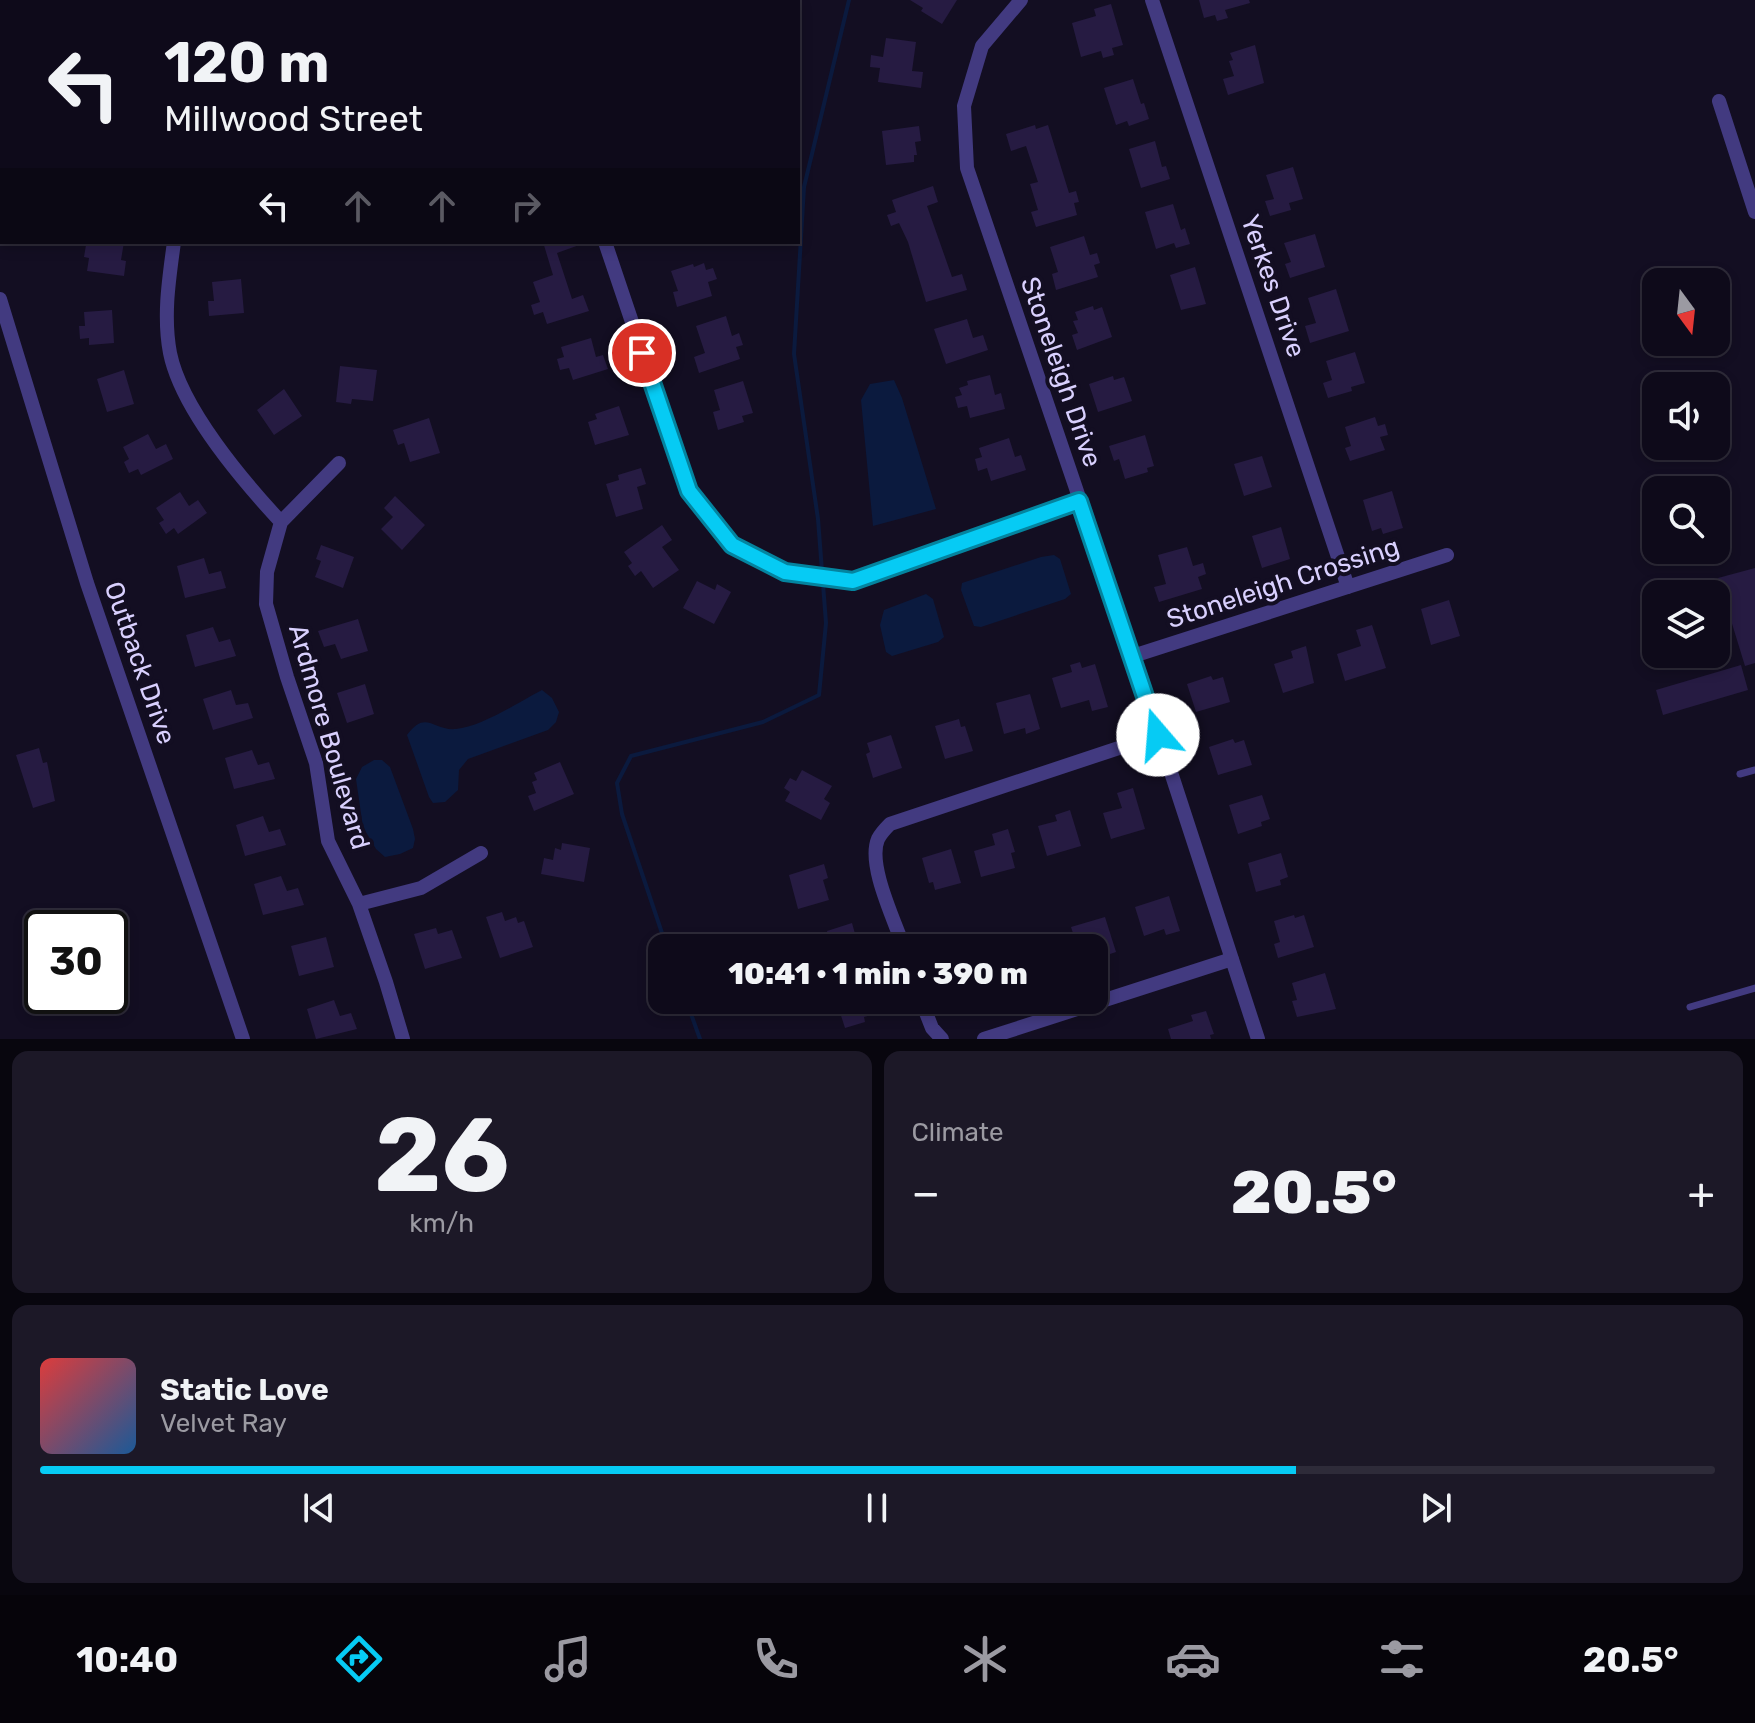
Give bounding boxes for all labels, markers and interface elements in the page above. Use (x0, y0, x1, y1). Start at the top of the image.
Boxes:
text: 120 m (164, 30, 330, 96)
icon: left (32, 32, 136, 136)
text: Millwood Street (164, 97, 423, 140)
icon: left (252, 184, 296, 228)
icon: ahead (336, 184, 380, 228)
icon: ahead (420, 184, 464, 228)
icon: right (504, 184, 548, 228)
street label: Yerkes Drive (1234, 211, 1312, 361)
north arrow (1642, 268, 1730, 356)
map controls (1642, 268, 1730, 668)
street label: Stoneleigh Drive (1014, 273, 1108, 471)
pin (608, 319, 676, 387)
icon: arrive (620, 331, 664, 375)
button: sound (1642, 372, 1730, 460)
button: search (1642, 476, 1730, 564)
street label: Stoneleigh Crossing (1163, 531, 1403, 635)
street label: Outback Drive (98, 578, 182, 748)
button: layers (1642, 580, 1730, 668)
street label: Ardmore Boulevard (282, 621, 376, 853)
position arrow (1116, 693, 1200, 777)
speed limit sign: 30 (24, 910, 128, 1014)
text: 10:41 · 1 min · 390 m (728, 956, 1028, 992)
text: 26 (374, 1094, 509, 1217)
text: Climate (912, 1117, 1004, 1148)
text: 20.5° (1231, 1157, 1397, 1228)
text: − (912, 1167, 940, 1219)
text: + (1688, 1167, 1715, 1219)
text: km/h (409, 1208, 474, 1239)
text: Static Love (160, 1372, 329, 1408)
text: Velvet Ray (160, 1408, 287, 1439)
icon: previous (297, 1486, 341, 1530)
icon: pause (855, 1486, 899, 1530)
icon: next (1414, 1486, 1458, 1530)
icon: directions (331, 1631, 387, 1687)
icon: music (540, 1631, 596, 1687)
icon: phone (748, 1631, 804, 1687)
icon: climate (957, 1631, 1013, 1687)
icon: car (1165, 1631, 1221, 1687)
icon: filters (1374, 1631, 1430, 1687)
text: 10:40 (76, 1638, 178, 1681)
text: 20.5° (1583, 1638, 1679, 1681)

